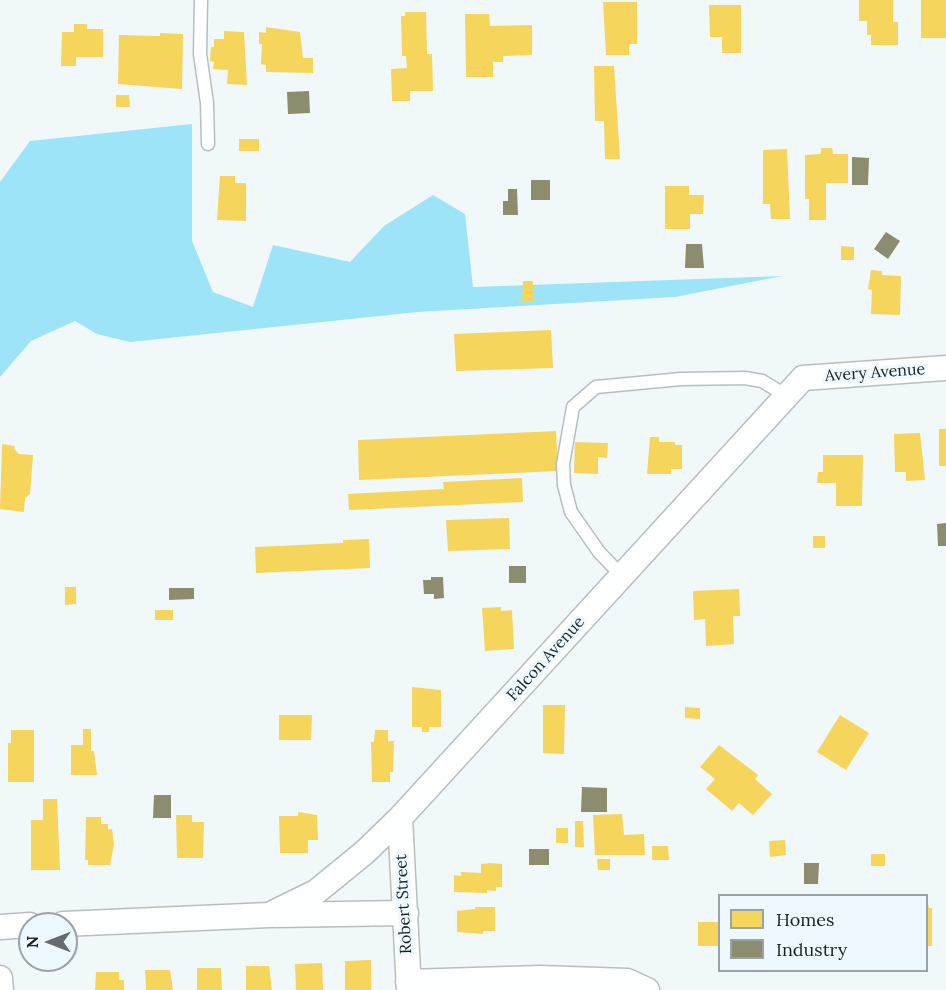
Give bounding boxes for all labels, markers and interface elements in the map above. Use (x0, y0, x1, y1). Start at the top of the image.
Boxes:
street label: Avery Avenue (824, 360, 926, 386)
street label: Falcon Avenue (503, 613, 589, 705)
street label: Robert Street (392, 854, 416, 954)
legend (718, 894, 928, 972)
text: Homes (776, 908, 834, 931)
north arrow (18, 912, 78, 972)
text: N (22, 936, 42, 948)
text: Industry (776, 938, 847, 961)

